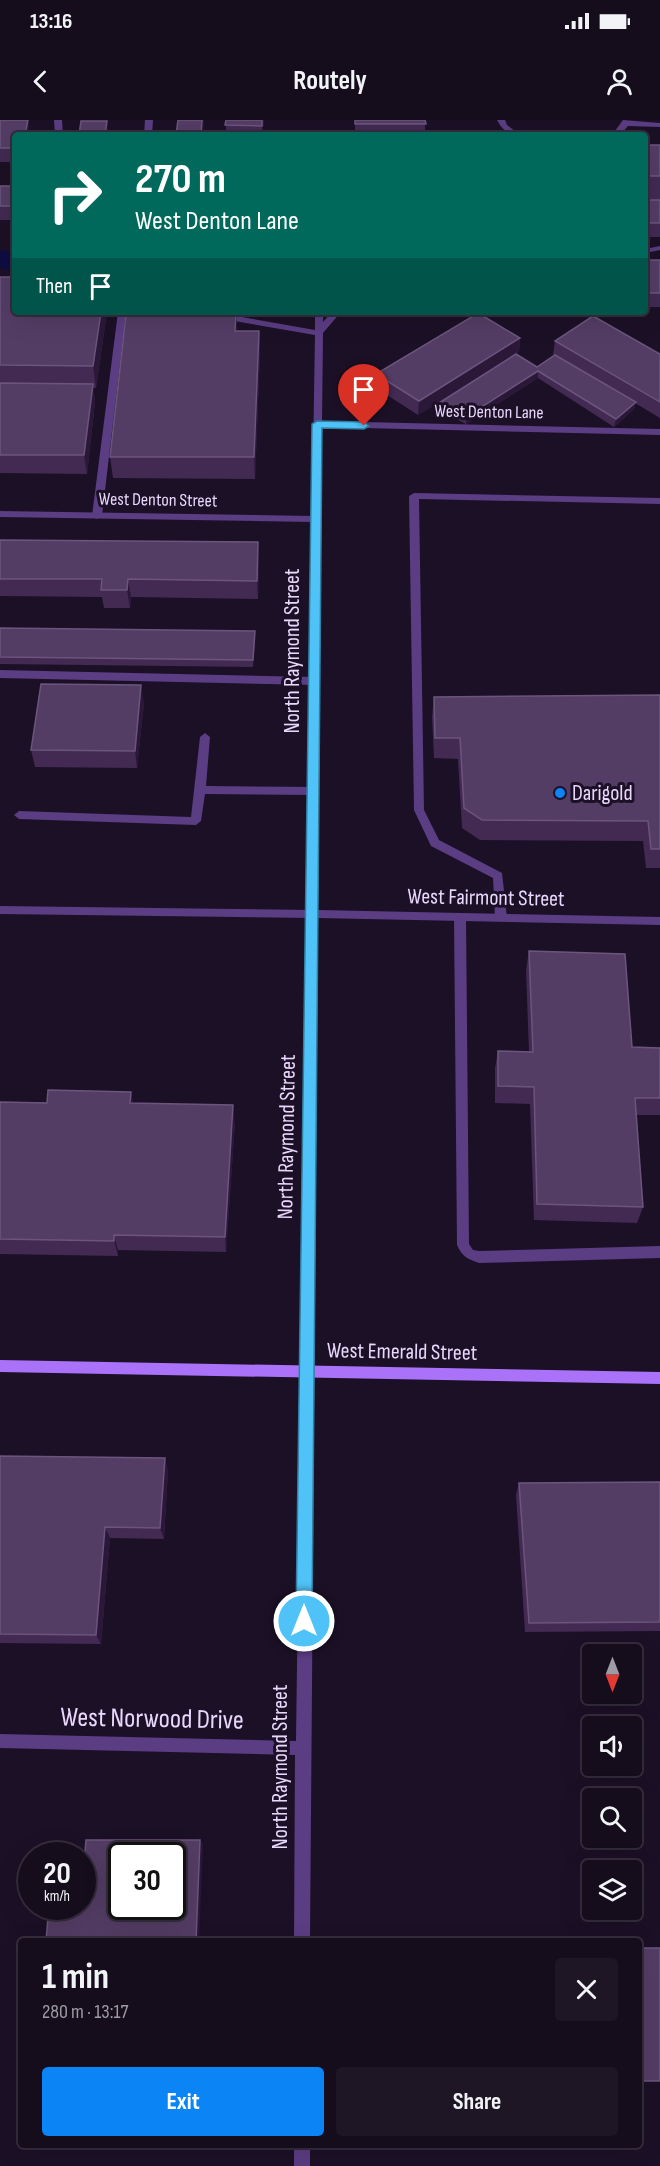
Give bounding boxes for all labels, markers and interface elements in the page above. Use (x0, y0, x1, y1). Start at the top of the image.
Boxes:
text: 13:16 (30, 8, 72, 35)
icon: back (24, 65, 57, 98)
text: Routely (293, 65, 367, 97)
icon: person (603, 65, 636, 98)
text: 270 m (135, 154, 226, 205)
icon: right (36, 156, 114, 234)
text: West Denton Lane (135, 205, 299, 237)
icon: arrive (84, 270, 117, 303)
text: Then (36, 273, 72, 300)
pin (338, 364, 389, 426)
icon: arrive (347, 373, 380, 406)
street label: West Denton Lane (434, 401, 544, 423)
street label: West Denton Street (98, 488, 218, 512)
street label: North Raymond Street (279, 568, 306, 734)
place label: Darigold (572, 780, 633, 807)
marker: Darigold (553, 786, 567, 800)
street label: West Fairmont Street (407, 883, 565, 913)
street label: North Raymond Street (272, 1054, 302, 1220)
street label: West Emerald Street (327, 1337, 478, 1367)
position arrow (272, 1589, 336, 1653)
north arrow (582, 1644, 642, 1704)
map controls (582, 1644, 642, 1920)
street label: North Raymond Street (267, 1684, 294, 1850)
street label: West Norwood Drive (60, 1701, 244, 1737)
button: sound (582, 1716, 642, 1776)
button: search (582, 1788, 642, 1848)
speed limit sign: 30 (108, 1842, 186, 1920)
text: 20 (43, 1856, 71, 1892)
button: layers (582, 1860, 642, 1920)
text: km/h (44, 1887, 70, 1906)
text: 1 min (42, 1956, 109, 1999)
button: close (555, 1958, 618, 2021)
text: 280 m · 13:17 (42, 2000, 128, 2024)
button: Exit (42, 2067, 324, 2136)
button: Share (336, 2067, 618, 2136)

